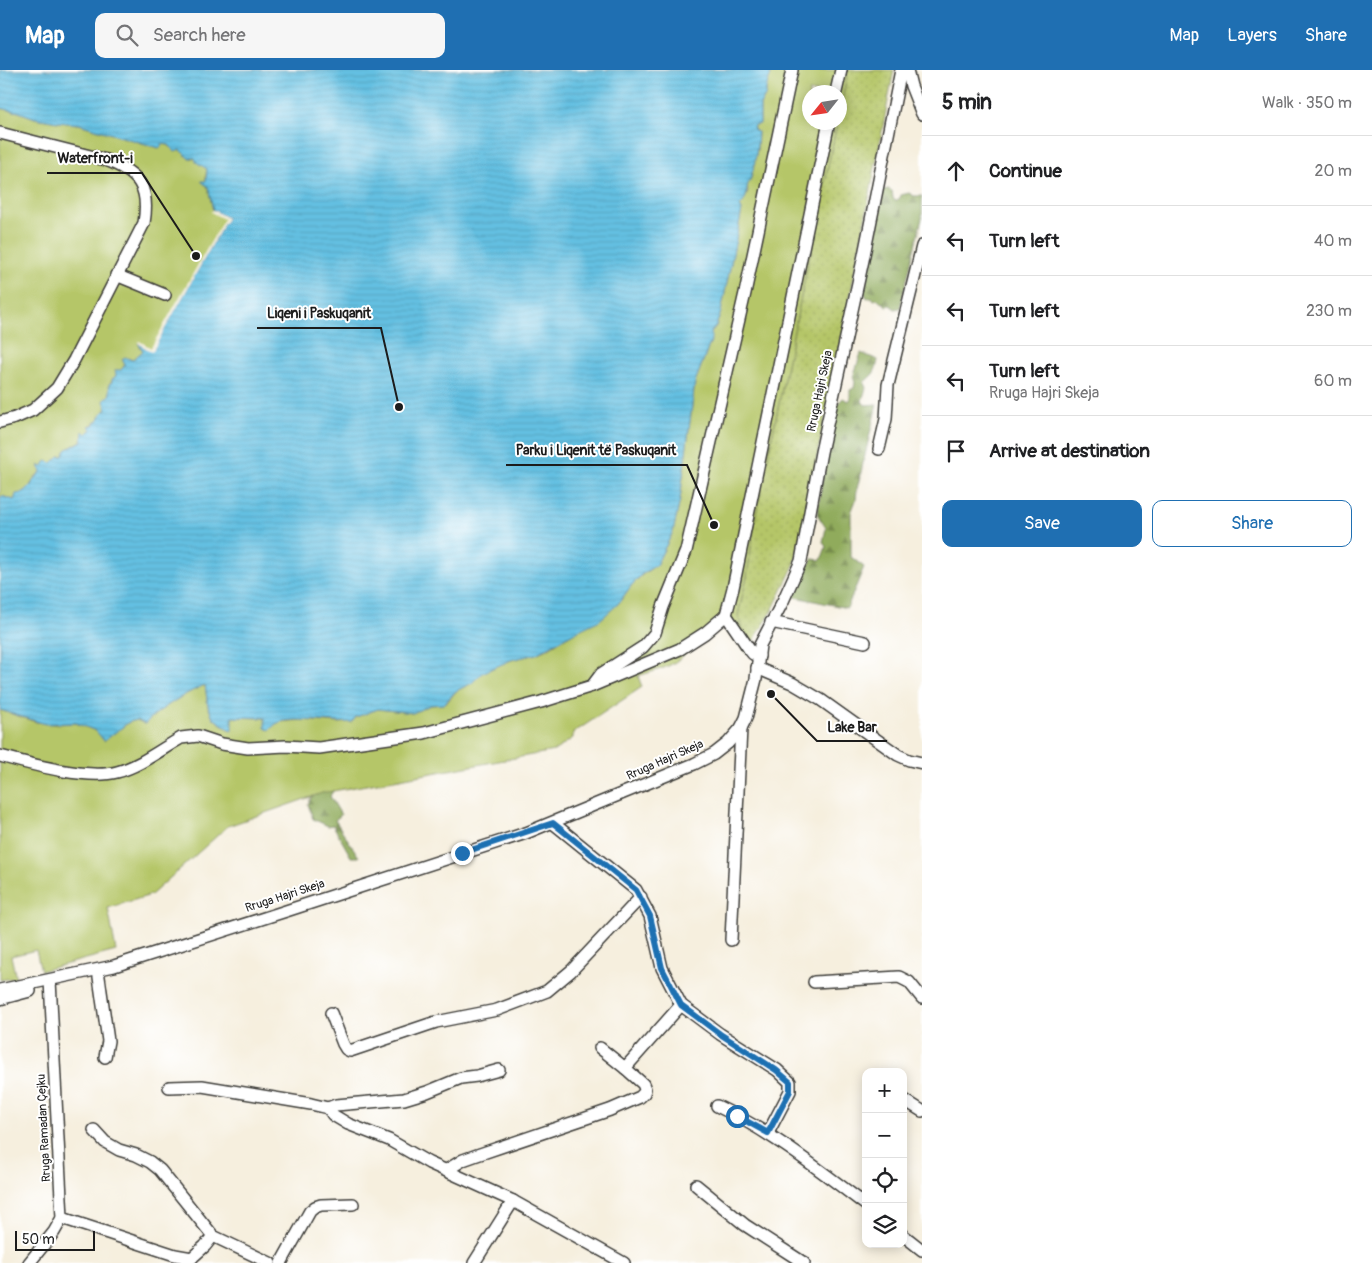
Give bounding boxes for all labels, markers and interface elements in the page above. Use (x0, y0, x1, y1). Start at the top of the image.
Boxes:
search box (95, 13, 445, 58)
text: Map (25, 21, 65, 50)
icon: search (113, 21, 141, 49)
text: Search here (153, 23, 246, 47)
text: Map (1170, 24, 1199, 47)
text: Layers (1227, 24, 1277, 47)
text: Share (1305, 24, 1347, 47)
north arrow (802, 85, 847, 130)
text: 5 min (942, 89, 992, 116)
text: Walk · 350 m (1262, 93, 1352, 113)
callout: Waterfront-i (47, 144, 142, 173)
text: Waterfront-i (57, 150, 133, 167)
icon: ahead (942, 157, 970, 185)
text: Continue (989, 159, 1062, 183)
text: 20 m (1314, 161, 1352, 181)
icon: left (942, 227, 970, 255)
text: Turn left (989, 229, 1059, 253)
text: 40 m (1314, 231, 1352, 251)
icon: left (942, 297, 970, 325)
callout: Liqeni i Paskuqanit (257, 299, 381, 328)
text: Turn left (989, 299, 1059, 323)
text: 230 m (1306, 301, 1352, 321)
text: Liqeni i Paskuqanit (267, 305, 371, 322)
street label: Rruga Hajri Skeja (804, 349, 836, 433)
text: Turn left (989, 359, 1059, 383)
icon: left (942, 367, 970, 395)
text: 60 m (1314, 371, 1352, 391)
text: Rruga Hajri Skeja (989, 383, 1099, 403)
callout: Parku i Liqenit të Paskuqanit (506, 436, 687, 465)
icon: arrive (942, 437, 970, 465)
text: Arrive at destination (989, 439, 1150, 463)
text: Parku i Liqenit të Paskuqanit (516, 442, 677, 459)
button: Save (942, 500, 1142, 547)
button: Share (1152, 500, 1352, 547)
callout: Lake Bar (817, 712, 887, 741)
text: Lake Bar (827, 719, 878, 736)
street label: Rruga Hajri Skeja (624, 736, 706, 784)
route end (451, 842, 474, 865)
street label: Rruga Hajri Skeja (243, 876, 327, 916)
map controls (862, 1068, 907, 1248)
button: + (862, 1068, 907, 1113)
street label: Rruga Ramadan Çejku (34, 1074, 54, 1182)
route start (726, 1105, 749, 1128)
button: − (862, 1113, 907, 1158)
button: locate (862, 1158, 907, 1203)
button: layers (862, 1203, 907, 1248)
scale bar (15, 1228, 95, 1251)
text: 50 m (22, 1231, 55, 1248)

